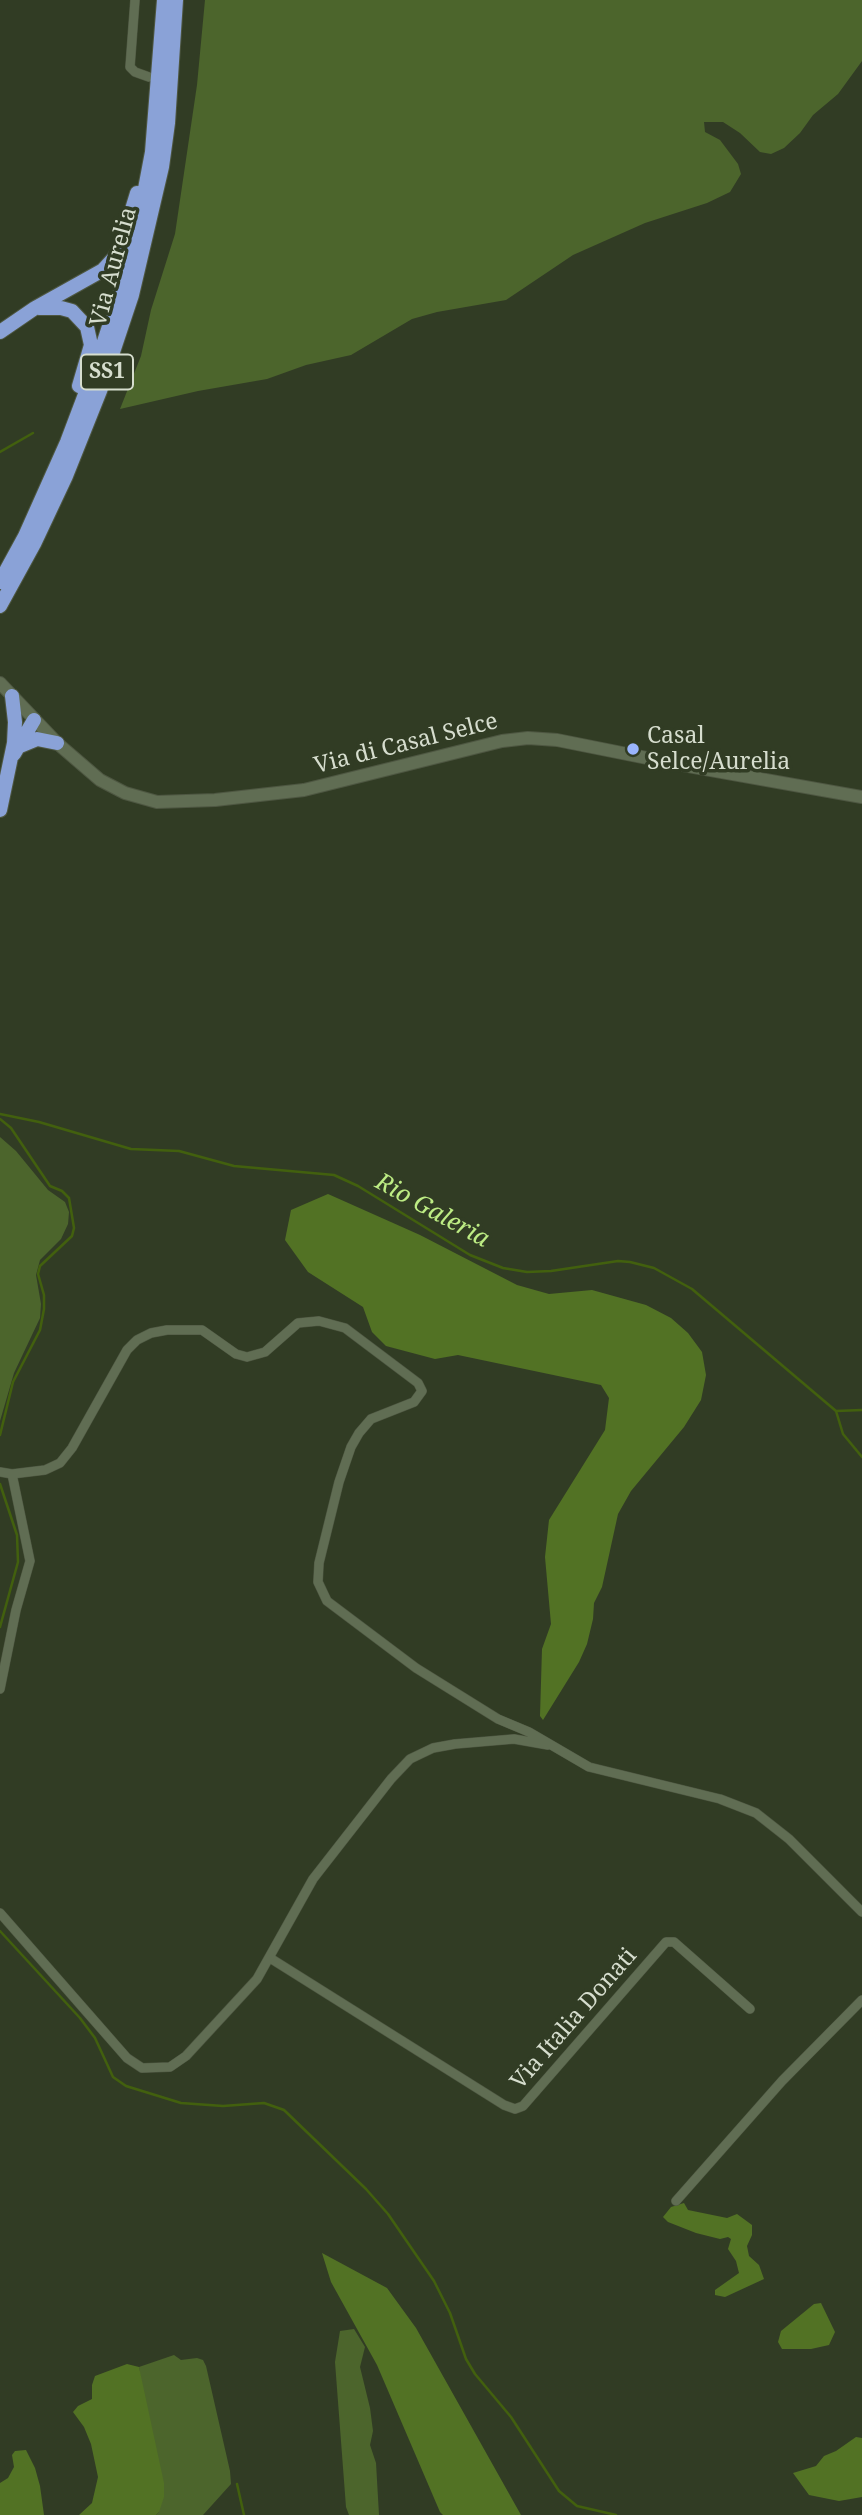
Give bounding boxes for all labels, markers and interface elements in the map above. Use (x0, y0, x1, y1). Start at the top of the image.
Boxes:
street label: Via Aurelia (85, 204, 143, 330)
road number: SS1 (81, 354, 133, 390)
street label: Via di Casal Selce (311, 708, 501, 780)
place label: Casal Selce/Aurelia (647, 722, 790, 776)
marker: Casal Selce/Aurelia (625, 741, 641, 757)
water label: Rio Galeria (370, 1168, 494, 1254)
street label: Via Italia Donati (505, 1943, 643, 2095)

